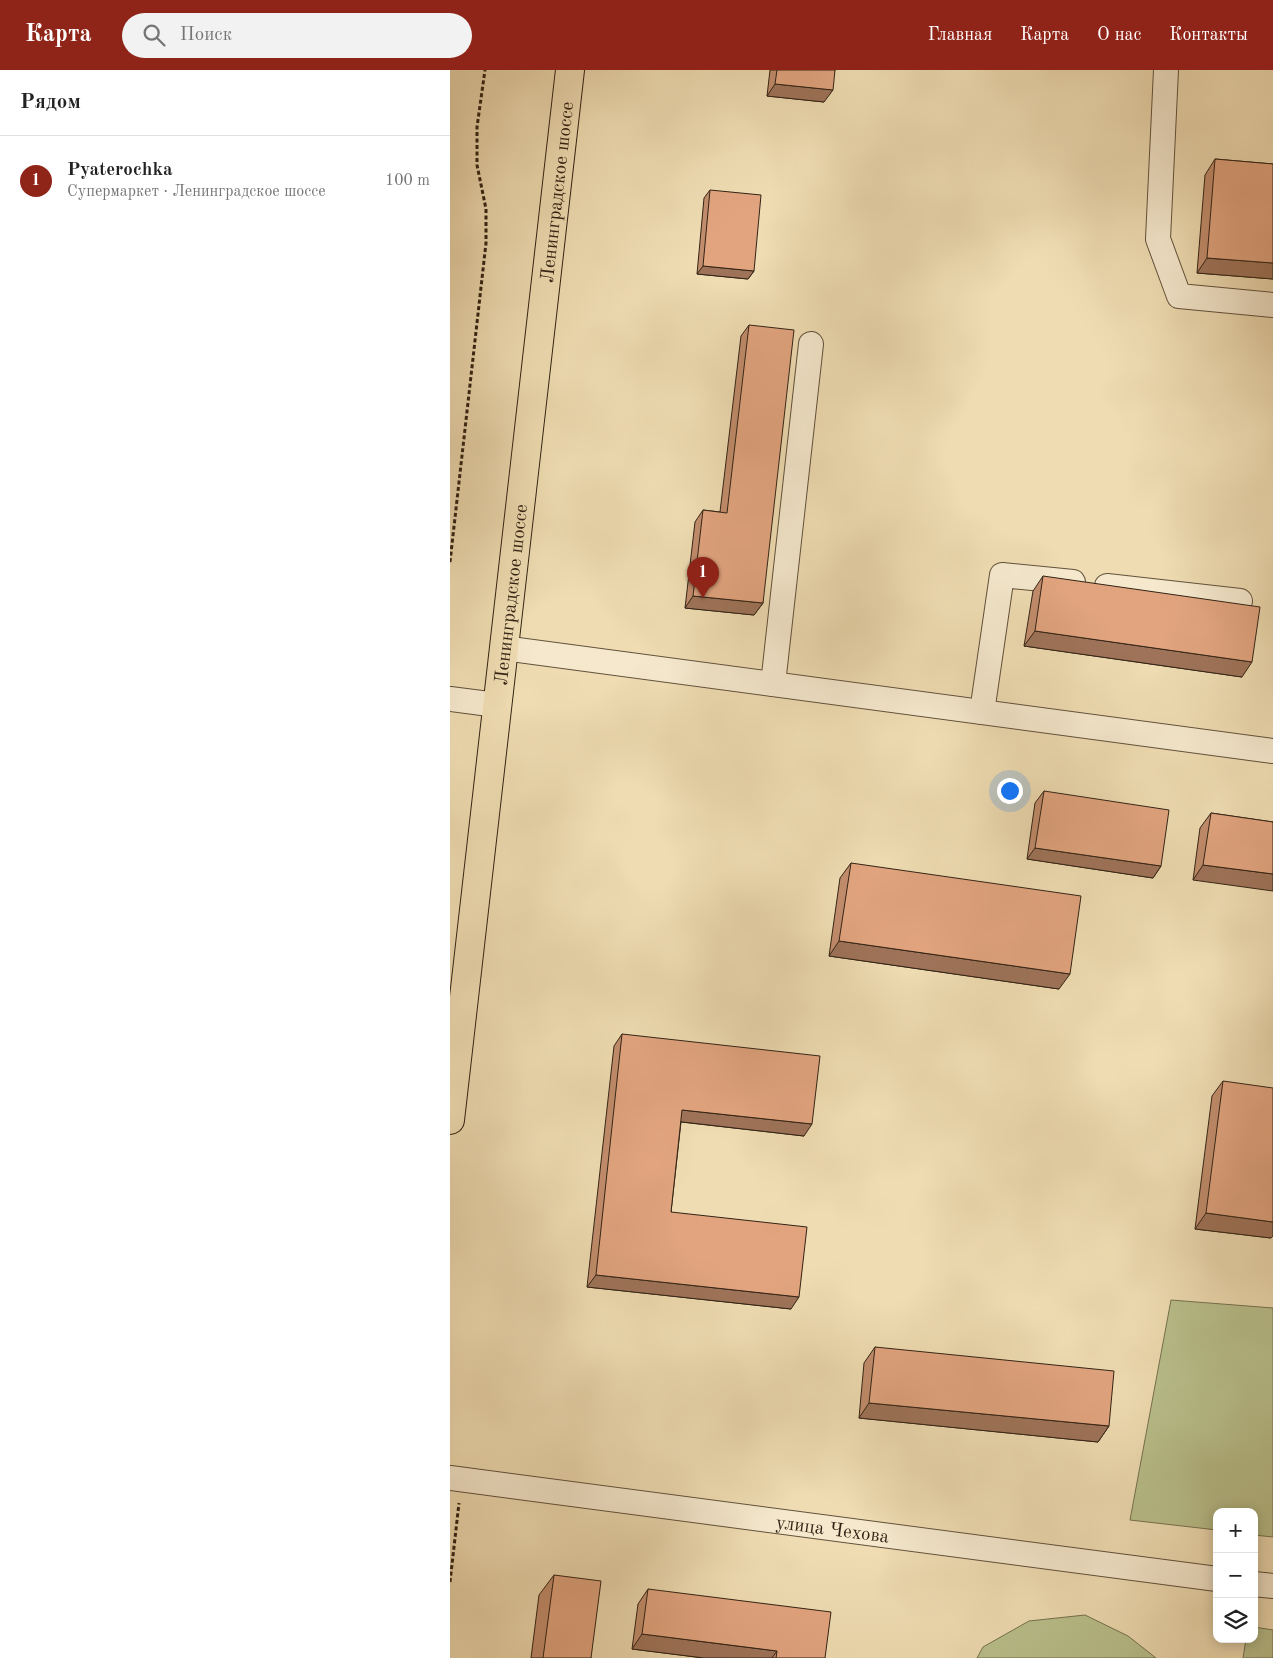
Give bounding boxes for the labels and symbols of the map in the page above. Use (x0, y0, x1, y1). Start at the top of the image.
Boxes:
street label: Ленинградское шоссе (539, 101, 578, 284)
street label: Ленинградское шоссе (493, 503, 532, 686)
pin: 1 (687, 557, 719, 598)
your location (997, 778, 1023, 804)
street label: улица Чехова (775, 1514, 891, 1548)

